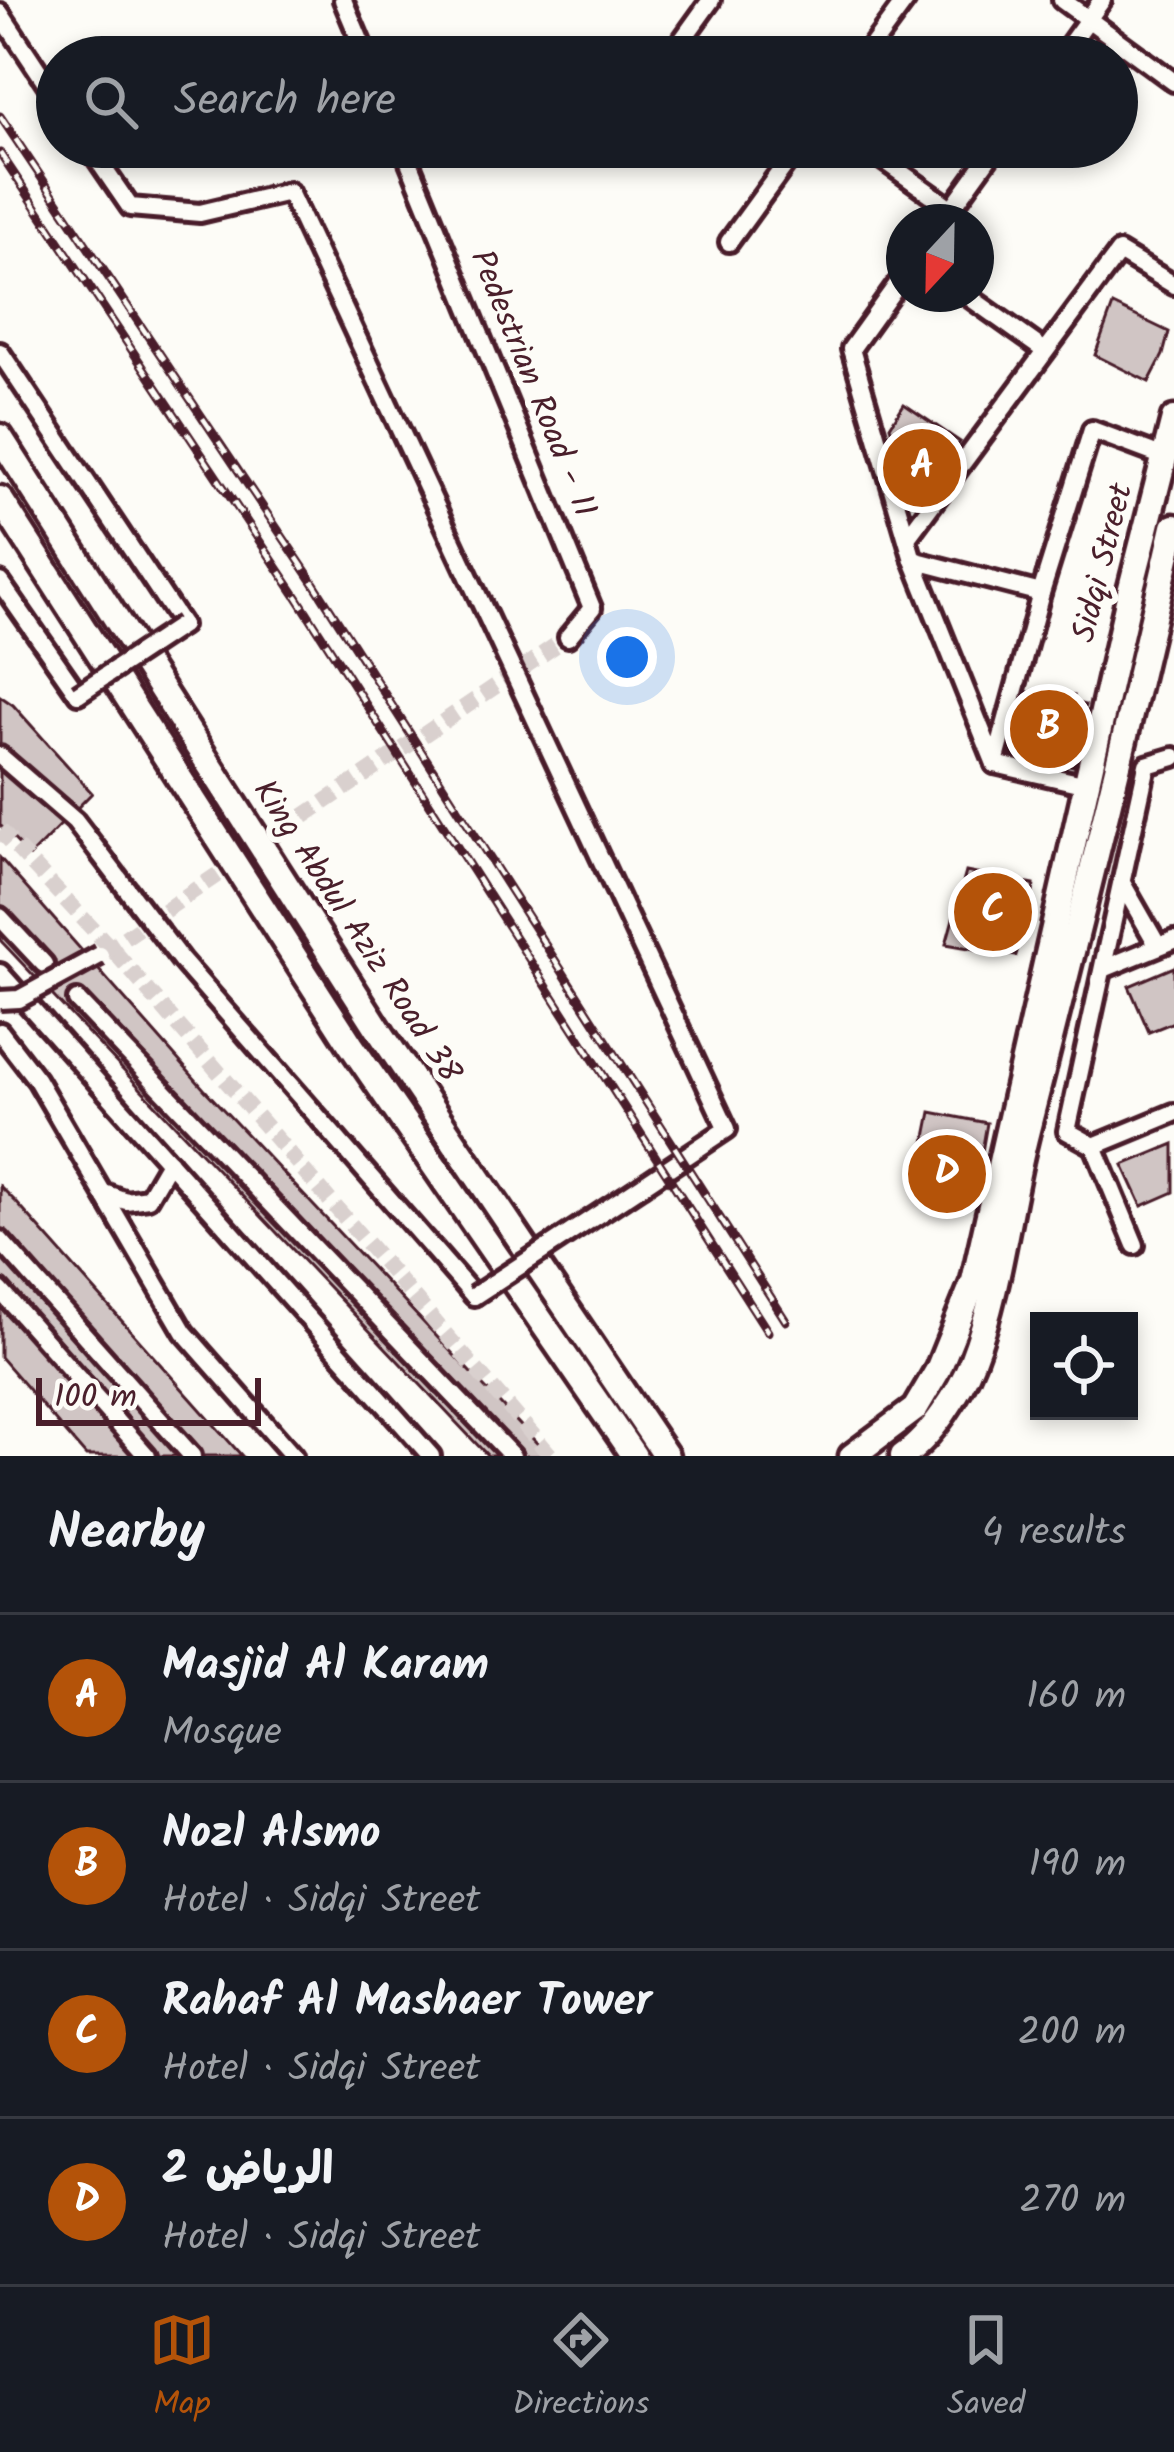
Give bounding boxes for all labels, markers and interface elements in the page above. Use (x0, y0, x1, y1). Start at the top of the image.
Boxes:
search box (36, 36, 1138, 168)
text: Search here (174, 66, 396, 138)
icon: search (78, 69, 144, 135)
north arrow (886, 204, 994, 312)
street label: Pedestrian Road - 11 (454, 242, 610, 526)
pin: A (883, 423, 961, 513)
street label: Sidqi Street (1059, 477, 1150, 648)
your location (597, 627, 657, 687)
pin: B (1010, 684, 1088, 774)
street label: King Abdul Aziz Road 38 (238, 769, 474, 1095)
pin: C (954, 867, 1032, 957)
pin: D (908, 1129, 986, 1219)
map controls (1030, 1312, 1138, 1420)
button: locate (1030, 1312, 1138, 1420)
scale bar (36, 1372, 261, 1425)
text: 100 m (54, 1372, 137, 1425)
text: Nearby (48, 1494, 205, 1575)
text: 4 results (982, 1503, 1126, 1565)
text: Masjid Al Karam (162, 1631, 489, 1703)
text: A (75, 1667, 99, 1729)
text: 160 m (1026, 1667, 1126, 1729)
text: Mosque (162, 1703, 282, 1765)
text: Nozl Alsmo (162, 1799, 381, 1871)
text: B (75, 1835, 99, 1897)
text: 190 m (1029, 1835, 1126, 1897)
text: Hotel · Sidqi Street (162, 1871, 480, 1933)
text: Rahaf Al Mashaer Tower (162, 1967, 652, 2039)
text: C (75, 2003, 99, 2065)
text: 200 m (1018, 2003, 1126, 2065)
text: Hotel · Sidqi Street (162, 2039, 480, 2101)
text: الرياض 2 (162, 2135, 333, 2207)
text: D (74, 2171, 100, 2233)
text: 270 m (1019, 2171, 1126, 2233)
text: Hotel · Sidqi Street (162, 2208, 480, 2270)
tab: Map (149, 2307, 215, 2432)
tab: Directions (512, 2307, 649, 2432)
tab: Saved (947, 2307, 1025, 2432)

